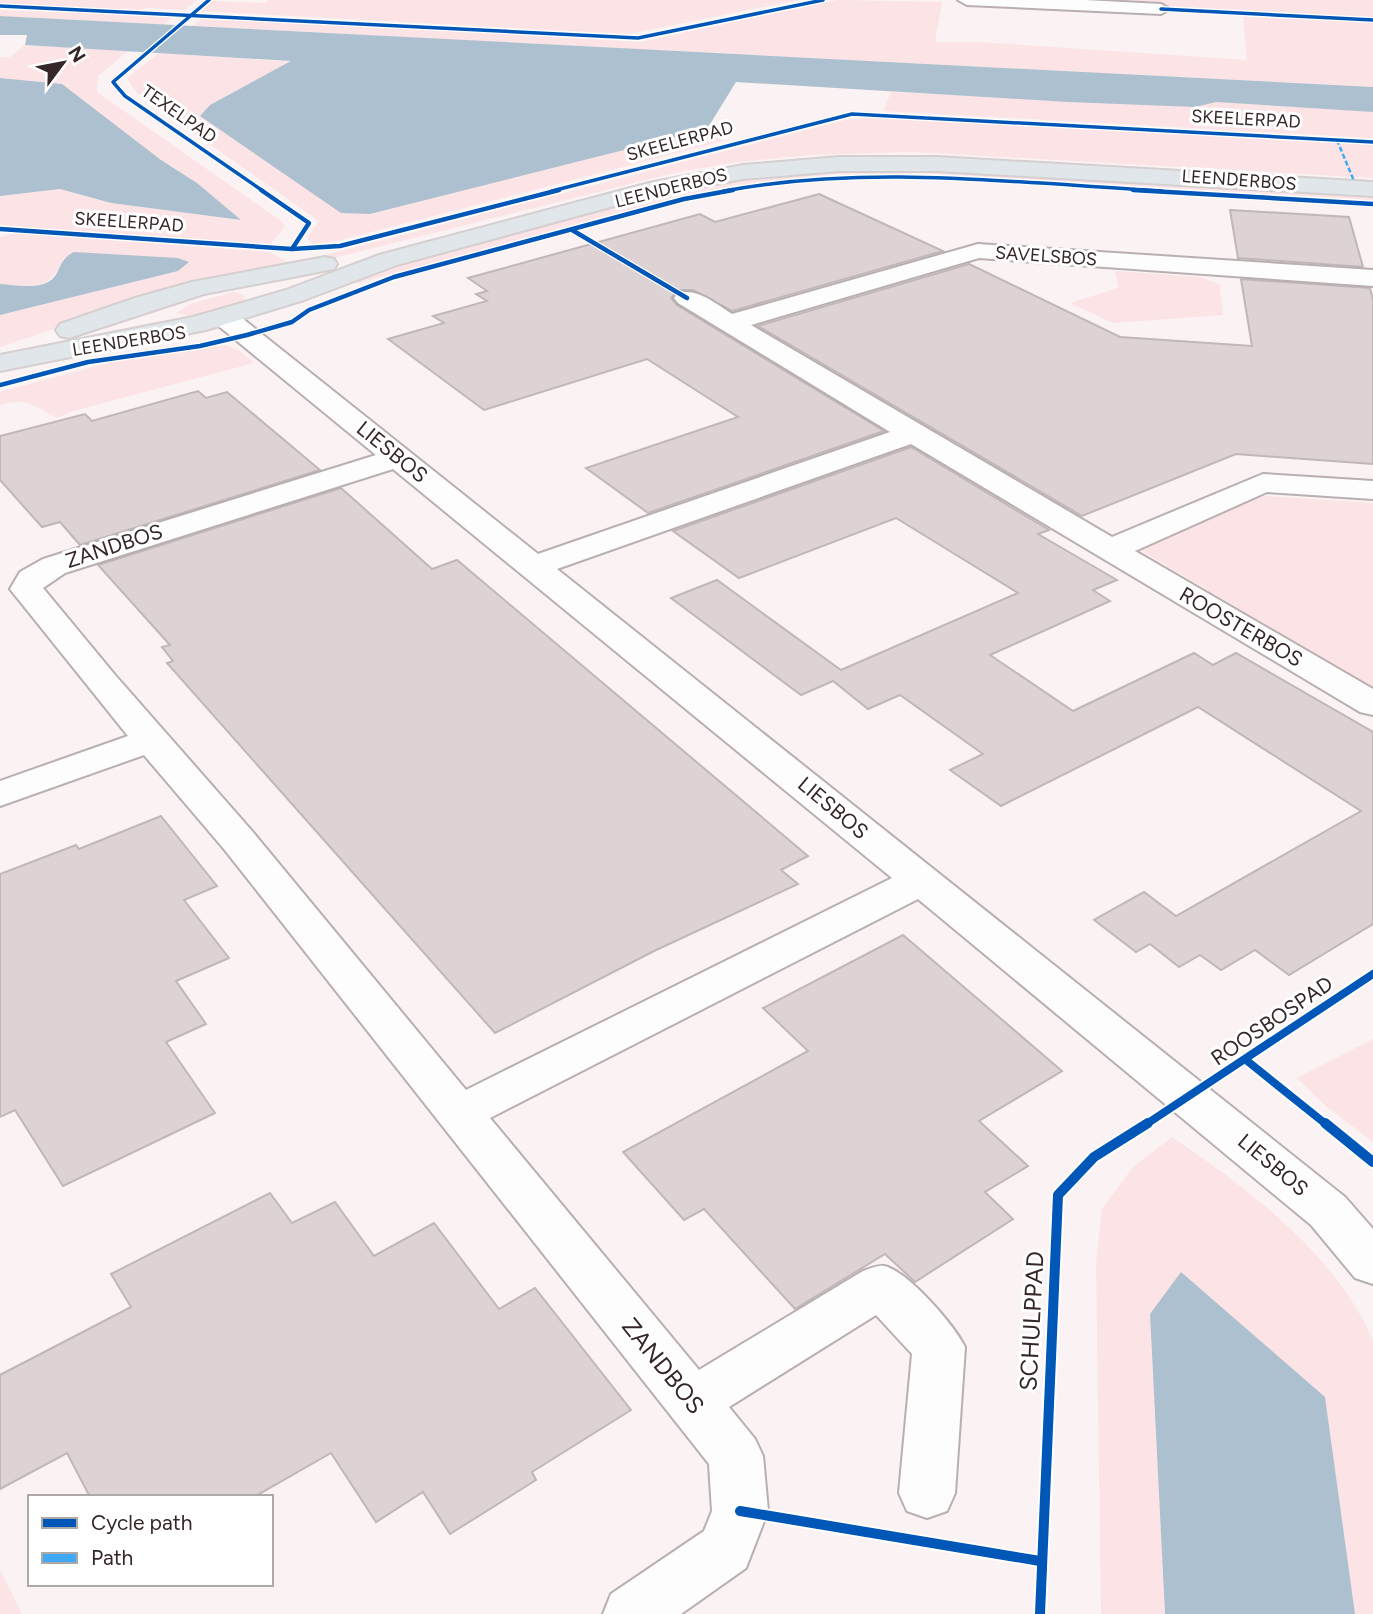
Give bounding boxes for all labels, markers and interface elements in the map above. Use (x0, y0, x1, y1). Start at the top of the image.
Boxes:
north arrow (28, 28, 98, 98)
text: N (63, 42, 91, 67)
street label: TEXELPAD (137, 80, 221, 148)
street label: SKEELERPAD (1191, 105, 1301, 133)
street label: SKEELERPAD (624, 116, 736, 166)
street label: LEENDERBOS (613, 163, 729, 213)
street label: LEENDERBOS (1181, 165, 1297, 195)
street label: SKEELERPAD (74, 207, 184, 237)
street label: SAVELSBOS (994, 241, 1098, 271)
street label: LEENDERBOS (71, 321, 187, 361)
street label: LIESBOS (352, 415, 433, 488)
street label: ZANDBOS (62, 518, 165, 573)
street label: ROOSTERBOS (1175, 581, 1307, 672)
street label: LIESBOS (793, 771, 874, 844)
street label: ROOSBOSPAD (1206, 971, 1337, 1071)
street label: LIESBOS (1233, 1128, 1314, 1201)
street label: SCHULPPAD (1013, 1250, 1050, 1392)
street label: ZANDBOS (616, 1312, 711, 1419)
legend (28, 1495, 273, 1586)
text: Cycle path (91, 1510, 192, 1535)
text: Path (91, 1545, 133, 1570)

